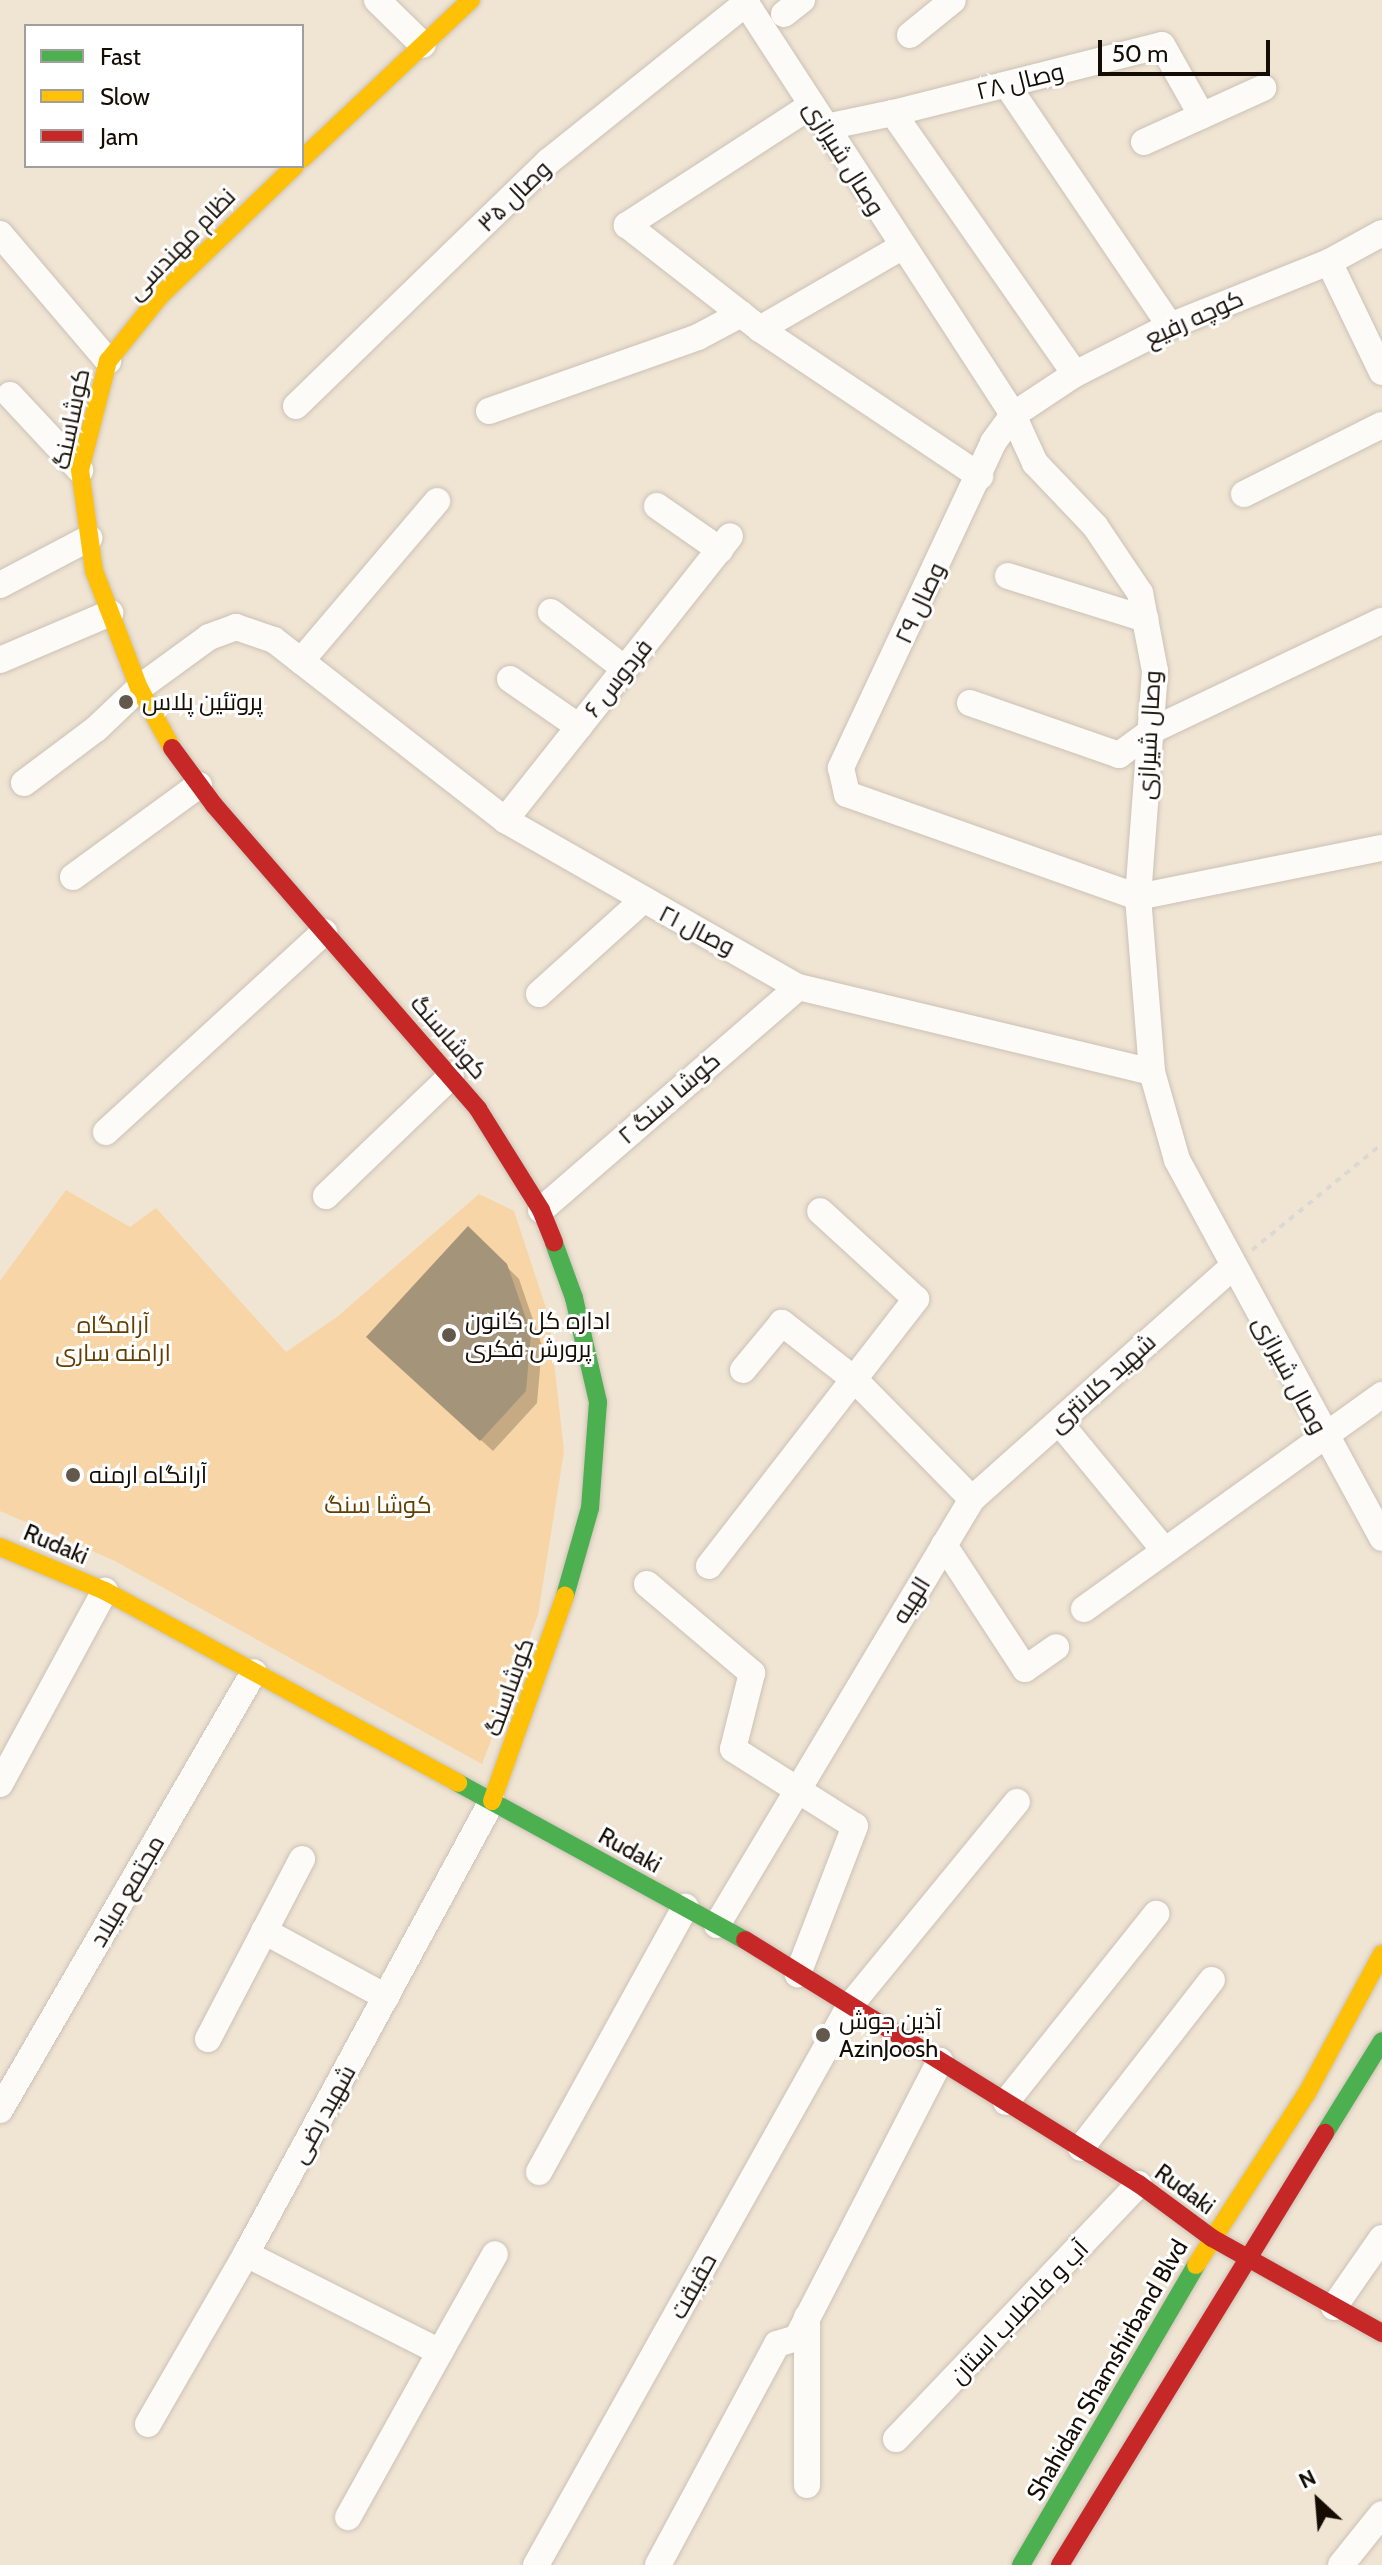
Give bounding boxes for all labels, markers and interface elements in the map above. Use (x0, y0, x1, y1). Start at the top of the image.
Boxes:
legend (24, 24, 304, 168)
scale bar (1102, 24, 1274, 74)
text: 50 m (1112, 39, 1168, 68)
text: Fast (100, 42, 141, 71)
street label: وصال ۲۸ (973, 56, 1067, 106)
text: Slow (100, 82, 150, 111)
street label: وصال شیرازی (797, 95, 891, 221)
text: Jam (100, 122, 138, 151)
street label: وصال ۳۵ (471, 154, 557, 238)
street label: نظام مهندسی (121, 182, 241, 306)
street label: کوچه رفیع (1140, 284, 1248, 352)
street label: کوشاسنگ (46, 366, 96, 472)
street label: وصال ۲۹ (889, 558, 951, 648)
street label: فردوس ۶ (578, 633, 658, 723)
street label: وصال شیرازی (1131, 670, 1167, 800)
place label: پروتئین پلاس (142, 688, 263, 716)
marker: پروتئین پلاس (117, 693, 135, 711)
street label: وصال ۲۱ (654, 899, 740, 961)
street label: کوشاسنگ (405, 989, 493, 1085)
street label: کوشا سنگ ۲ (612, 1046, 726, 1150)
place label: اداره کل کانون پرورش فکری (465, 1307, 611, 1363)
park label: آرامگاه ارامنه ساری (55, 1311, 171, 1367)
street label: وصال شیرازی (1247, 1311, 1333, 1439)
marker: اداره کل کانون پرورش فکری (440, 1326, 458, 1344)
street label: شهید کلانتری (1042, 1327, 1162, 1439)
place label: آرانگاه ارمنه (89, 1461, 207, 1489)
marker: آرانگاه ارمنه (64, 1466, 82, 1484)
park label: کوشا سنگ (324, 1491, 432, 1519)
street label: Rudaki (19, 1518, 93, 1570)
street label: الهیه (886, 1571, 936, 1629)
street label: کوشاسنگ (478, 1634, 540, 1740)
street label: Rudaki (594, 1821, 666, 1879)
street label: مجتمع میلاد (84, 1830, 170, 1952)
place label: آذین جوش AzinJoosh (839, 2007, 942, 2063)
marker: آذین جوش AzinJoosh (814, 2026, 832, 2044)
street label: شهید رضی (284, 2060, 362, 2168)
street label: Rudaki (1149, 2158, 1221, 2220)
street label: Shahidan Shamshirband Blvd (1020, 2234, 1194, 2506)
street label: آب و فاضلاب استان (944, 2235, 1094, 2389)
street label: حقیقت (663, 2248, 723, 2324)
north arrow (1278, 2461, 1358, 2541)
text: N (1294, 2463, 1320, 2495)

